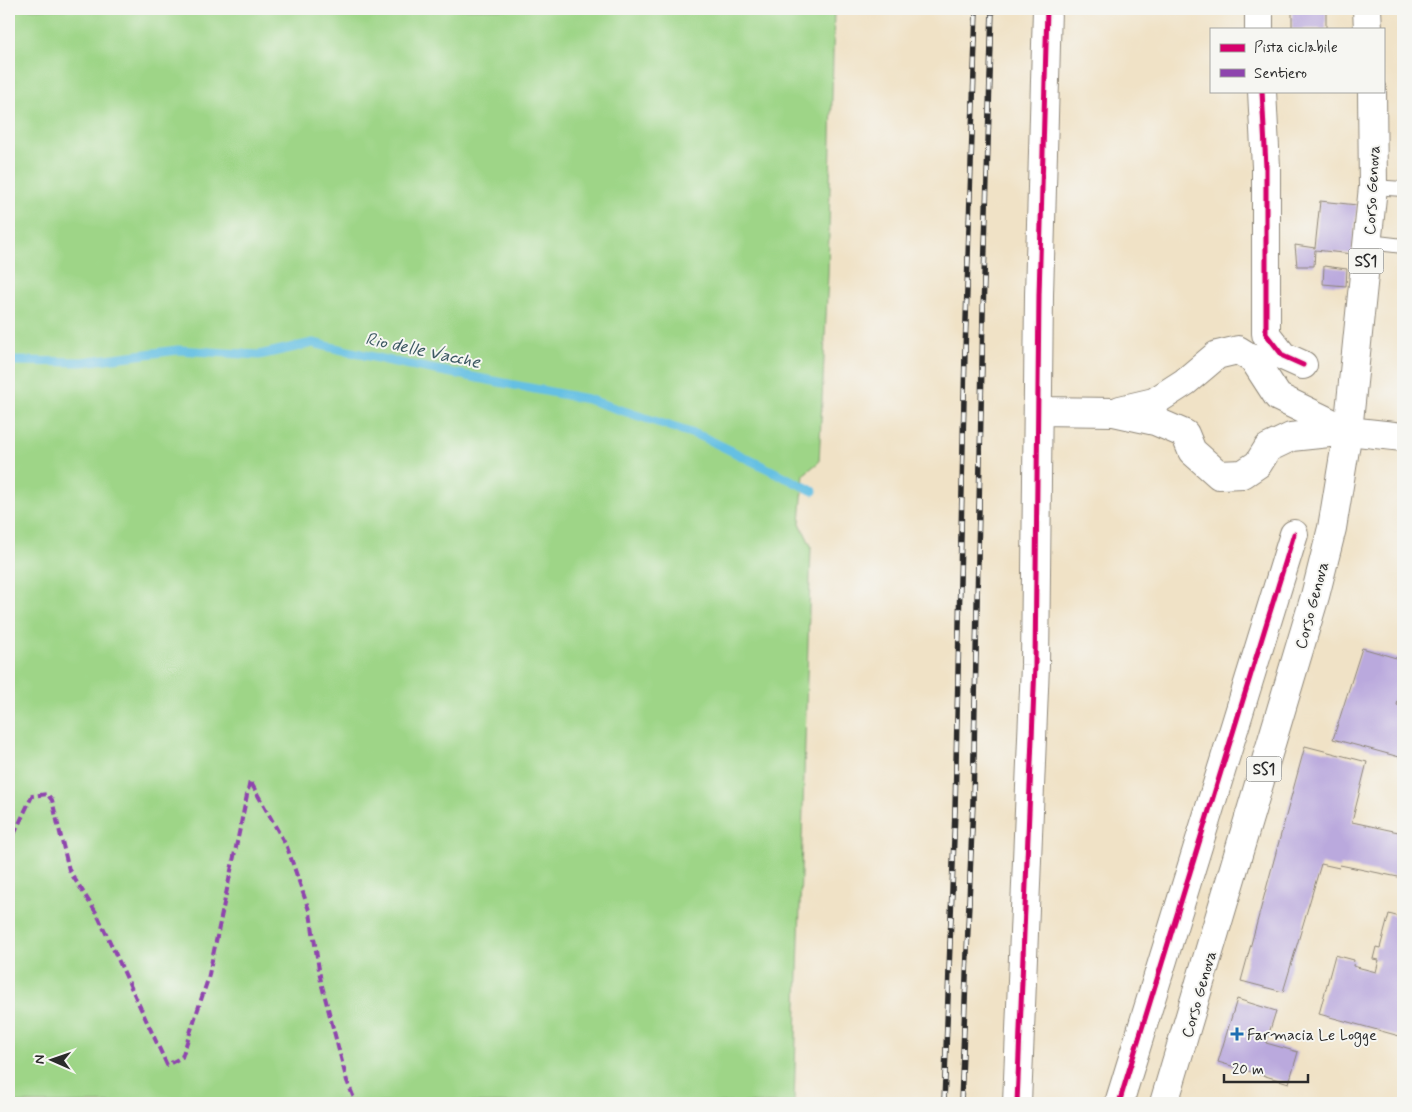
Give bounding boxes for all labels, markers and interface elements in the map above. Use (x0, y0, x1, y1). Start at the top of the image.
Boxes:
legend (1210, 28, 1384, 92)
text: Pista ciclabile (1254, 38, 1338, 58)
text: Sentiero (1254, 64, 1307, 84)
street label: Corso Genova (1360, 145, 1385, 235)
road number: SS1 (1348, 248, 1384, 274)
water label: Rio delle Vacche (363, 327, 484, 375)
street label: Corso Genova (1291, 559, 1334, 651)
road number: SS1 (1246, 756, 1282, 782)
street label: Corso Genova (1177, 948, 1222, 1040)
place label: Farmacia Le Logge (1247, 1025, 1377, 1047)
marker: Farmacia Le Logge (1231, 1028, 1243, 1040)
north arrow (28, 1034, 78, 1084)
scale bar (1224, 1052, 1308, 1084)
text: N (31, 1055, 49, 1065)
text: 20 m (1232, 1060, 1264, 1080)

